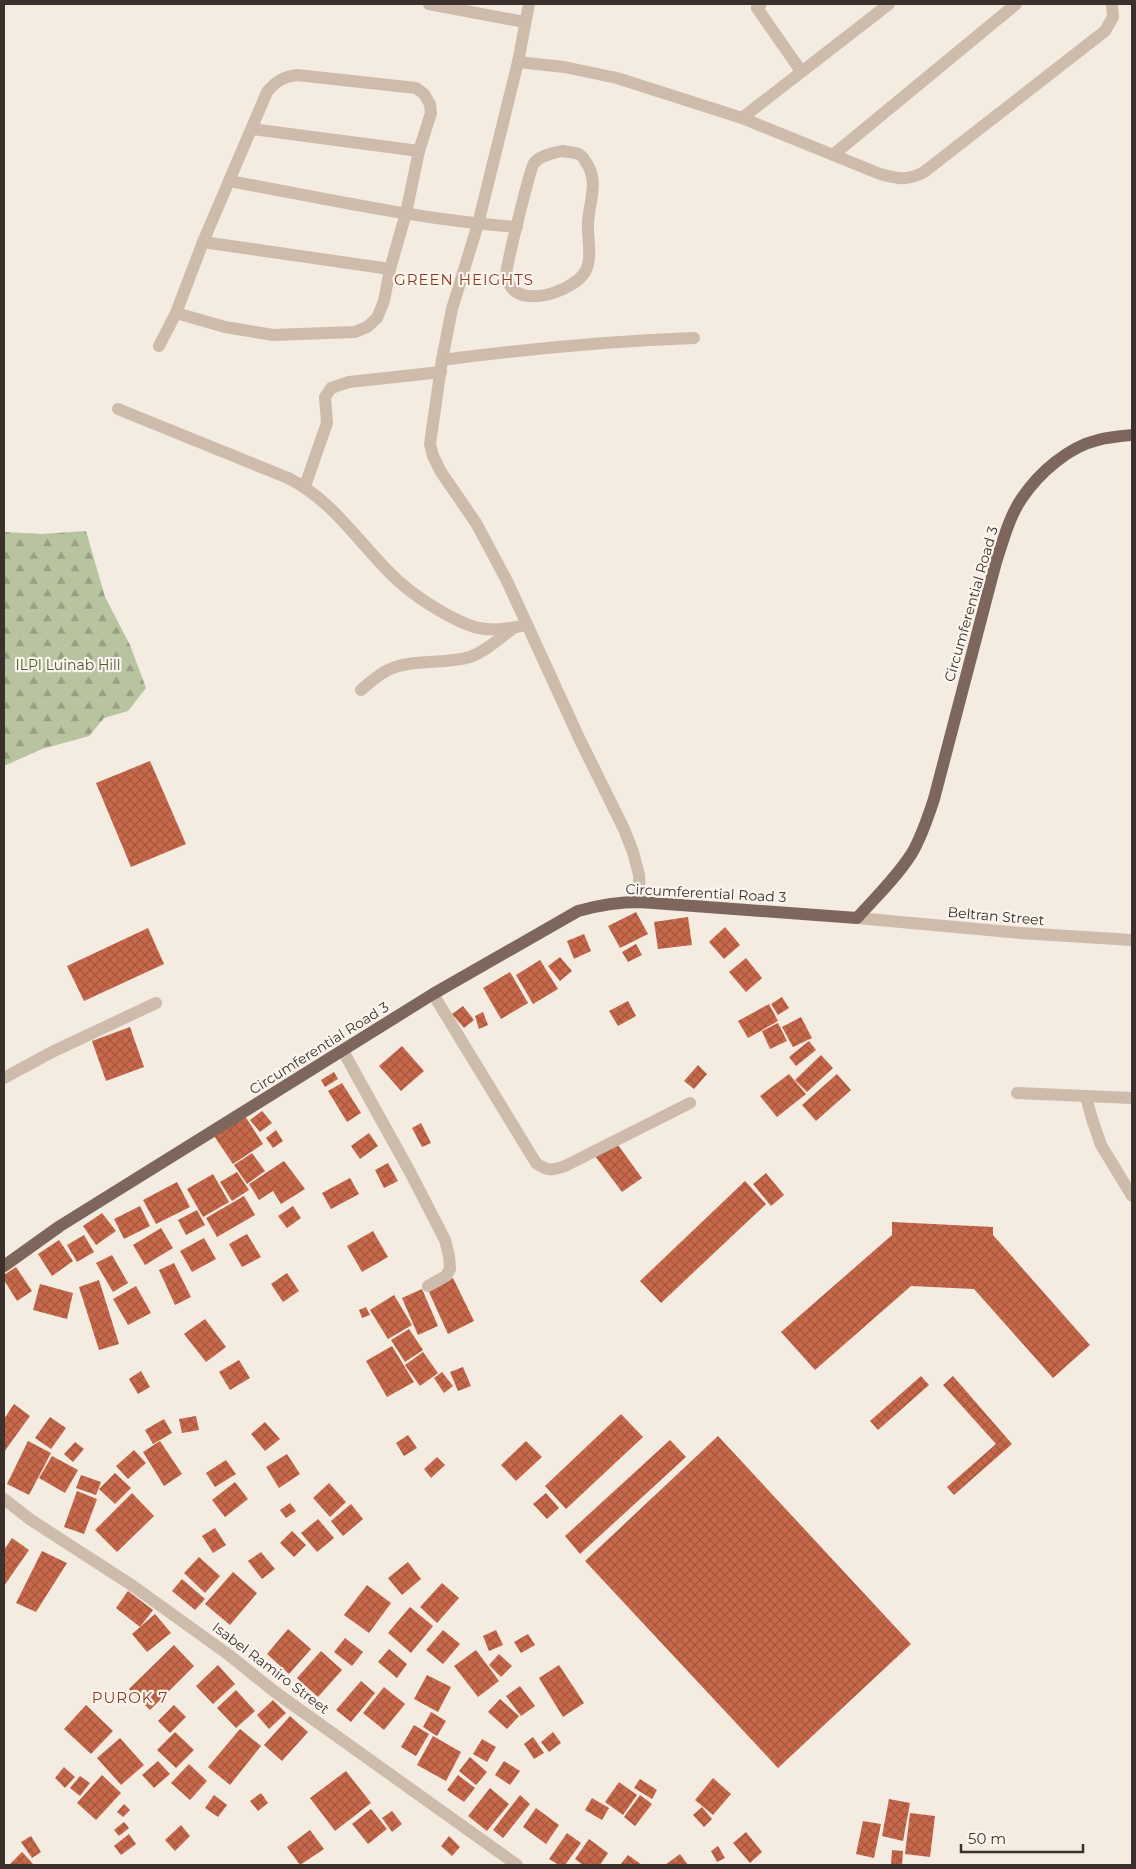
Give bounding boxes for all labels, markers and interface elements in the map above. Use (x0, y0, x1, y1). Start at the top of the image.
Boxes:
district label: GREEN HEIGHTS (394, 270, 534, 289)
street label: Circumferential Road 3 (940, 524, 1002, 684)
park label: ILPI Luinab Hill (15, 656, 121, 674)
street label: Circumferential Road 3 (625, 880, 787, 906)
street label: Beltran Street (947, 903, 1045, 929)
street label: Circumferential Road 3 (246, 998, 392, 1098)
street label: Isabel Ramiro Street (209, 1618, 333, 1718)
district label: PUROK 7 (92, 1688, 168, 1707)
scale bar (961, 1822, 1084, 1854)
text: 50 m (968, 1829, 1006, 1848)

